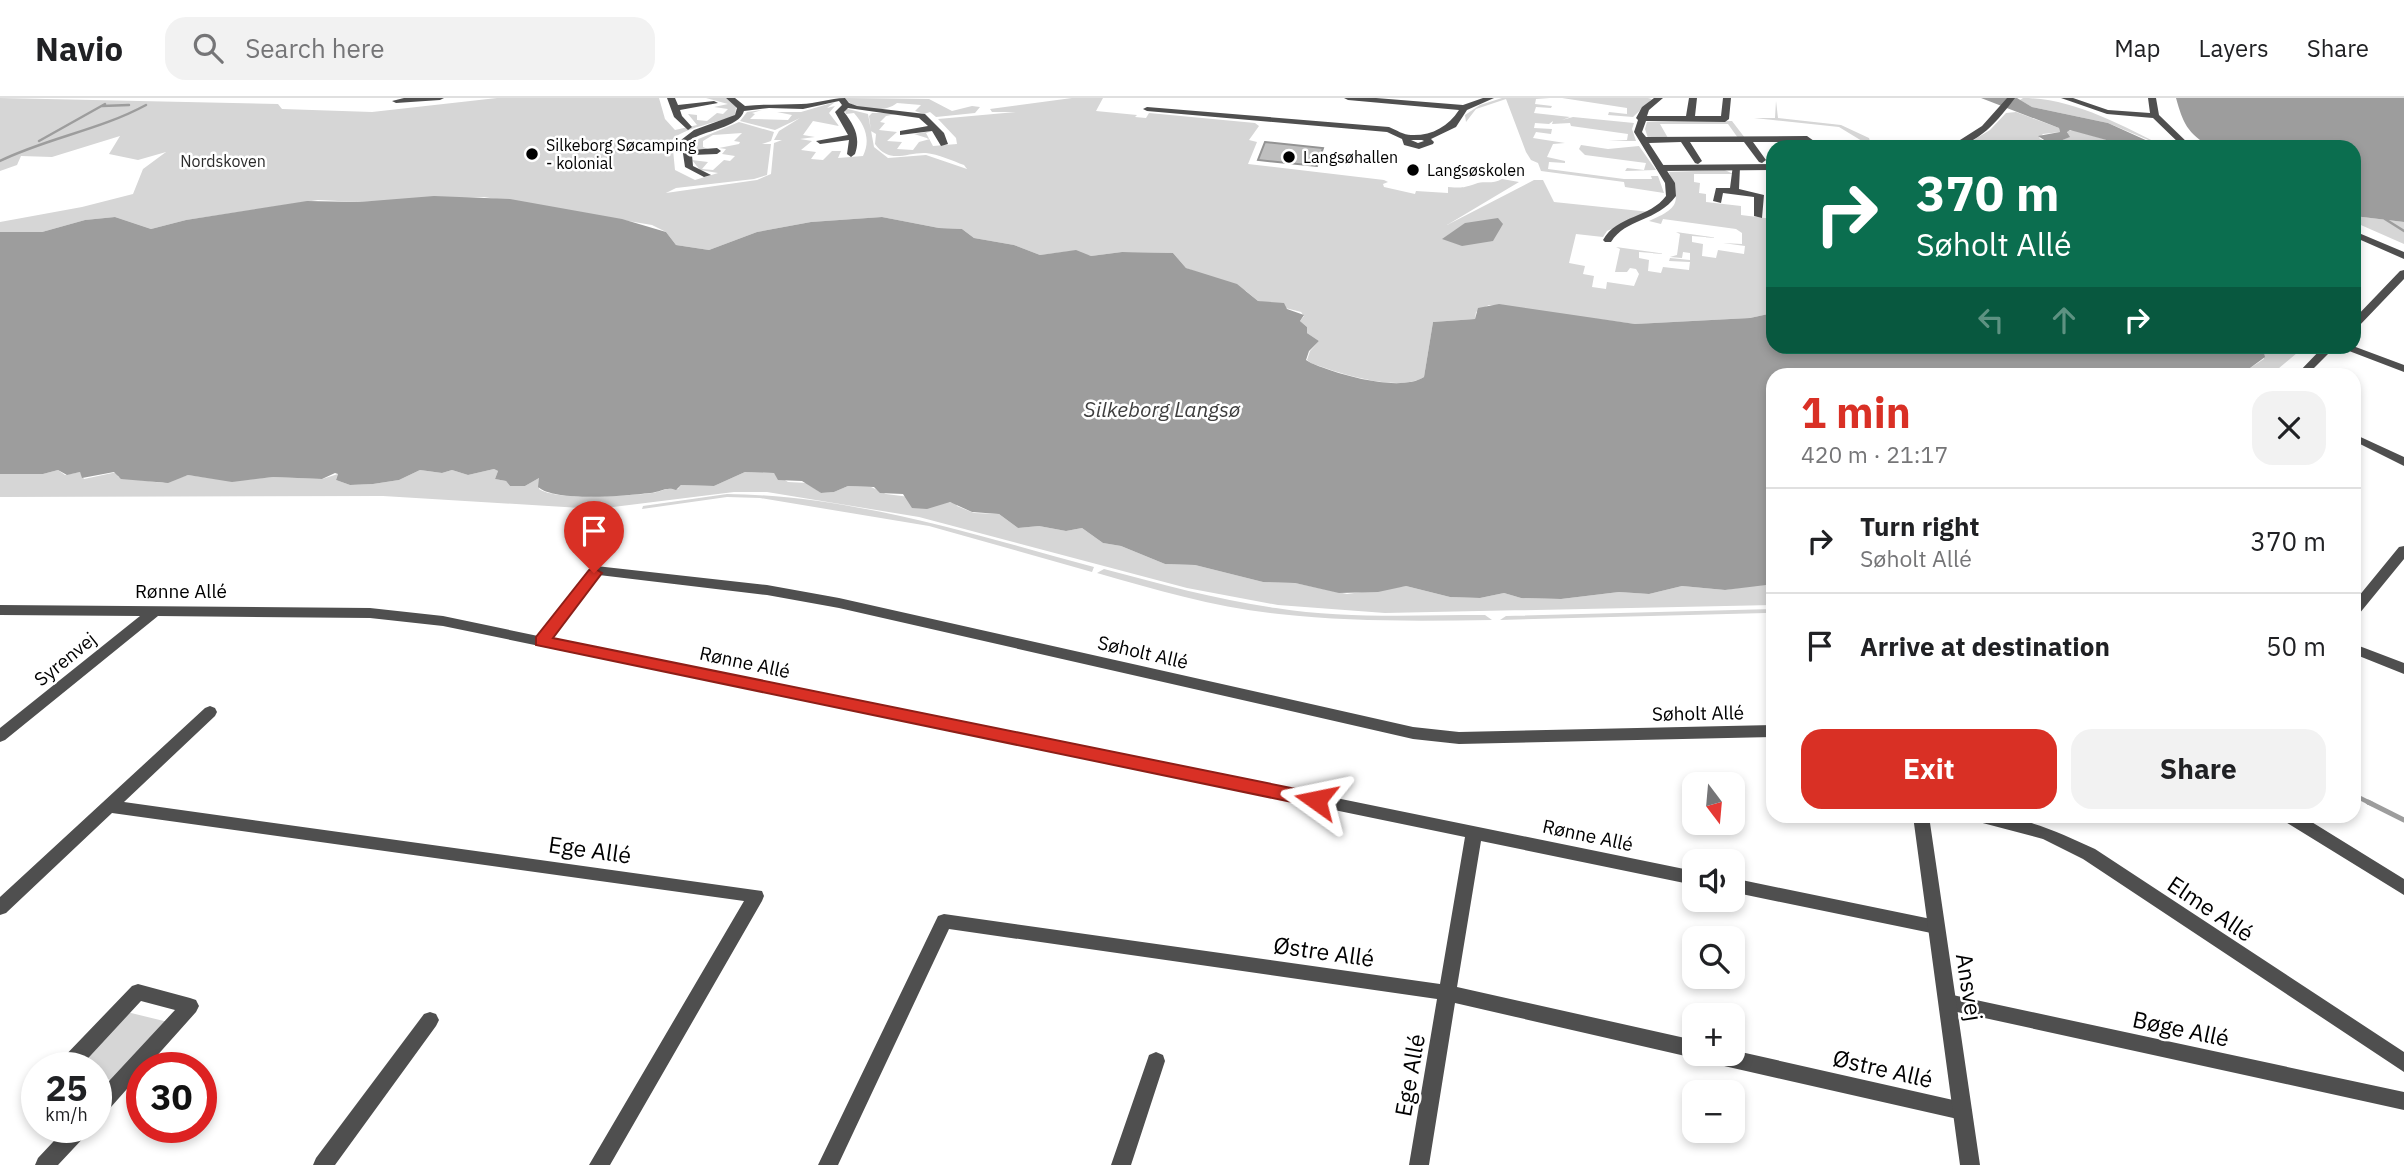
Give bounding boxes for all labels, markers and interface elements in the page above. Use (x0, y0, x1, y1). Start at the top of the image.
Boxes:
search box (165, 17, 655, 80)
text: Navio (35, 27, 123, 70)
icon: search (189, 29, 227, 67)
text: Search here (245, 31, 385, 65)
text: Map (2114, 32, 2161, 64)
text: Layers (2199, 32, 2269, 64)
text: Share (2307, 32, 2369, 64)
place label: Silkeborg Søcamping - kolonial (546, 135, 697, 173)
marker: Silkeborg Søcamping - kolonial (524, 146, 540, 162)
place label: Langsøhallen (1303, 147, 1398, 167)
marker: Langsøhallen (1281, 149, 1297, 165)
park label: Nordskoven (180, 151, 266, 171)
place label: Langsøskolen (1427, 160, 1525, 180)
text: 370 m (1916, 161, 2060, 224)
marker: Langsøskolen (1405, 162, 1421, 178)
icon: right (1801, 168, 1892, 259)
text: Søholt Allé (1916, 223, 2072, 265)
icon: left (1972, 301, 2010, 339)
icon: ahead (2045, 301, 2083, 339)
icon: right (2118, 301, 2156, 339)
text: 1 min (1801, 385, 1911, 440)
button: close (2252, 391, 2326, 465)
water label: Silkeborg Langsø (1084, 395, 1241, 423)
text: 420 m · 21:17 (1801, 439, 1948, 469)
pin (564, 501, 624, 573)
text: Turn right (1860, 509, 1979, 543)
icon: arrive (575, 512, 613, 550)
icon: right (1801, 522, 1839, 560)
text: 370 m (2250, 524, 2326, 558)
text: Søholt Allé (1860, 543, 1972, 573)
street label: Rønne Allé (135, 579, 227, 603)
street label: Syrenvej (29, 627, 101, 691)
icon: arrive (1801, 627, 1839, 665)
text: Arrive at destination (1860, 629, 2110, 663)
text: 50 m (2266, 629, 2326, 663)
street label: Søholt Allé (1095, 630, 1191, 674)
street label: Rønne Allé (697, 641, 793, 683)
street label: Søholt Allé (1652, 700, 1744, 726)
button: Exit (1801, 729, 2057, 809)
button: Share (2071, 729, 2326, 809)
position arrow (1279, 763, 1353, 837)
north arrow (1682, 772, 1745, 835)
map controls (1682, 772, 1745, 1143)
street label: Rønne Allé (1540, 814, 1636, 856)
street label: Ege Allé (547, 828, 633, 870)
button: sound (1682, 849, 1745, 912)
street label: Elme Allé (2162, 868, 2260, 948)
button: search (1682, 926, 1745, 989)
street label: Østre Allé (1272, 929, 1376, 973)
street label: Ansvej (1950, 951, 1990, 1023)
button: + (1682, 1003, 1745, 1066)
street label: Bøge Allé (2130, 1003, 2232, 1053)
street label: Ege Allé (1387, 1031, 1431, 1119)
street label: Østre Allé (1830, 1042, 1936, 1094)
speed limit sign: 30 (126, 1052, 217, 1143)
text: 25 (45, 1065, 88, 1111)
button: − (1682, 1080, 1745, 1143)
text: km/h (45, 1103, 88, 1126)

